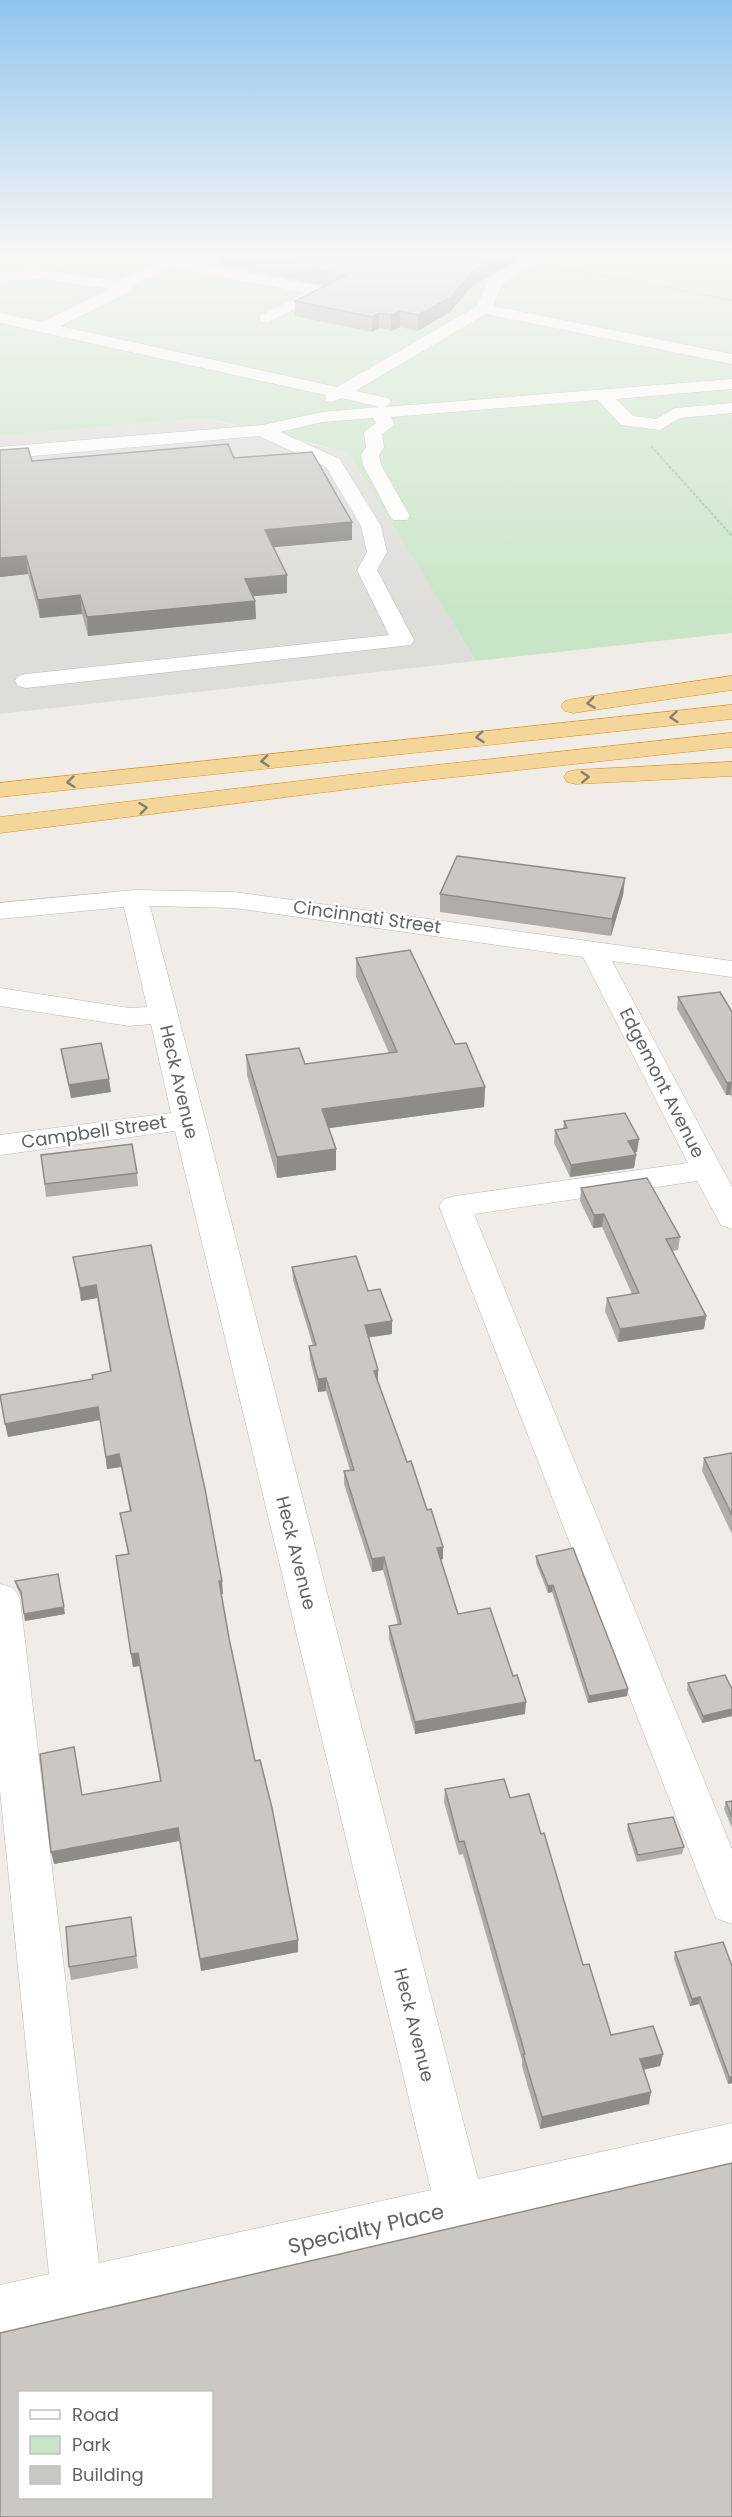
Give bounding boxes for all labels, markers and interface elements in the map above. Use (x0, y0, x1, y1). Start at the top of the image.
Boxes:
one-way arrow (586, 697, 595, 709)
one-way arrow (669, 711, 678, 724)
one-way arrow (475, 730, 484, 743)
one-way arrow (260, 754, 270, 766)
one-way arrow (580, 770, 589, 783)
one-way arrow (67, 775, 76, 788)
one-way arrow (139, 802, 148, 815)
street label: Cincinnati Street (292, 894, 443, 939)
street label: Edgemont Avenue (614, 1003, 711, 1162)
street label: Heck Avenue (154, 1022, 205, 1141)
street label: Campbell Street (20, 1109, 168, 1154)
street label: Heck Avenue (270, 1493, 323, 1612)
street label: Heck Avenue (388, 1965, 441, 2084)
street label: Specialty Place (285, 2196, 447, 2261)
legend (18, 2391, 213, 2499)
text: Road (72, 2402, 119, 2427)
text: Park (72, 2432, 111, 2457)
text: Building (72, 2462, 144, 2487)

